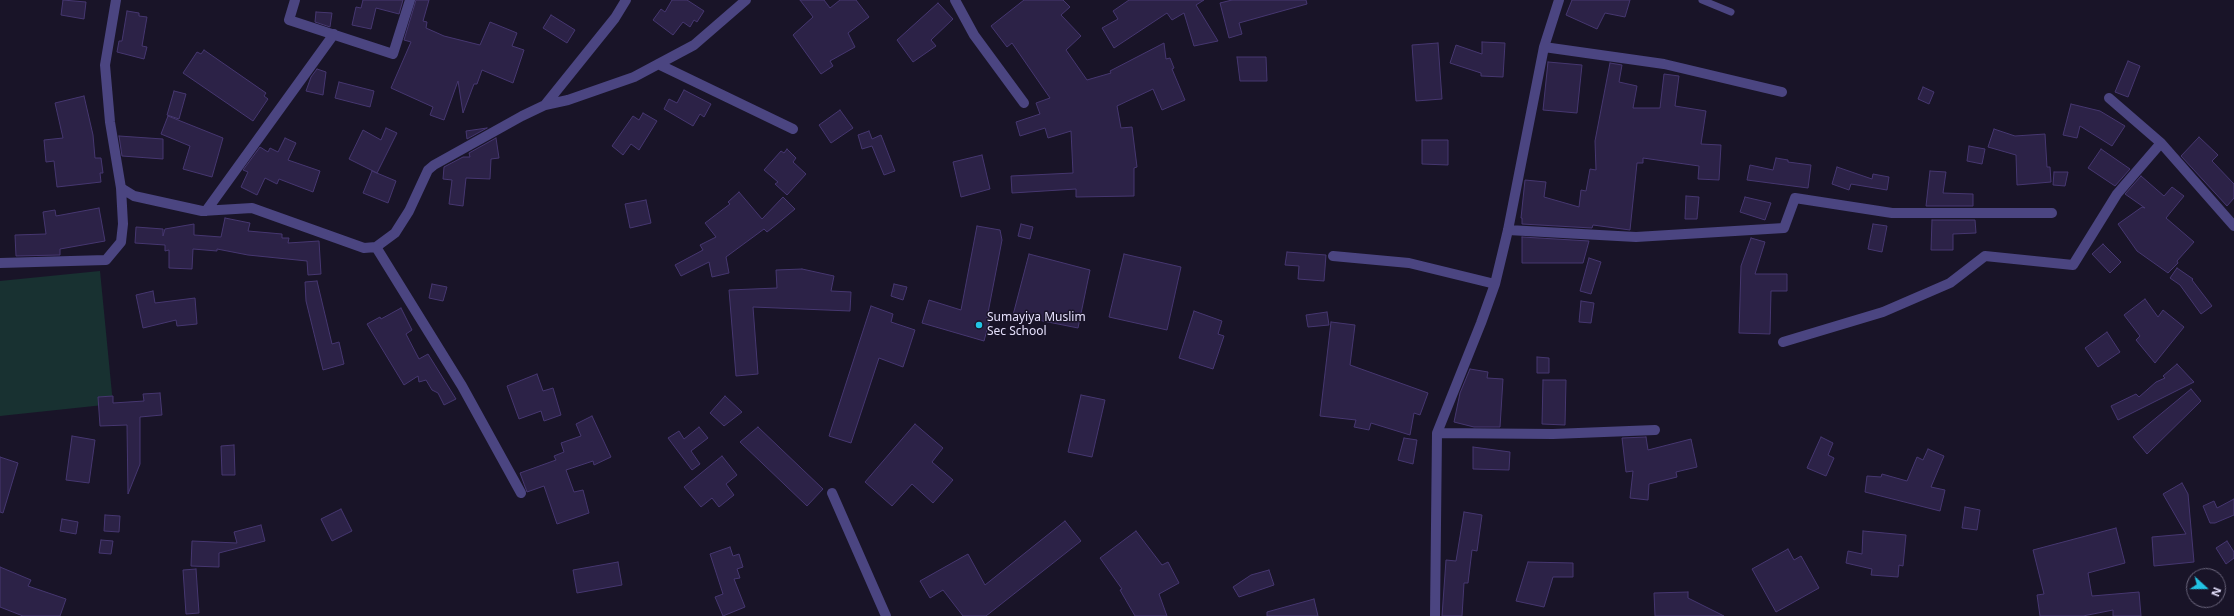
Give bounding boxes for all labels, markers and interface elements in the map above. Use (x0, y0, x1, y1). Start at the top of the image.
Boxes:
place label: Sumayiya Muslim Sec School (987, 311, 1086, 339)
marker: Sumayiya Muslim Sec School (974, 320, 984, 330)
north arrow (2186, 568, 2226, 608)
text: N (2208, 585, 2225, 599)

